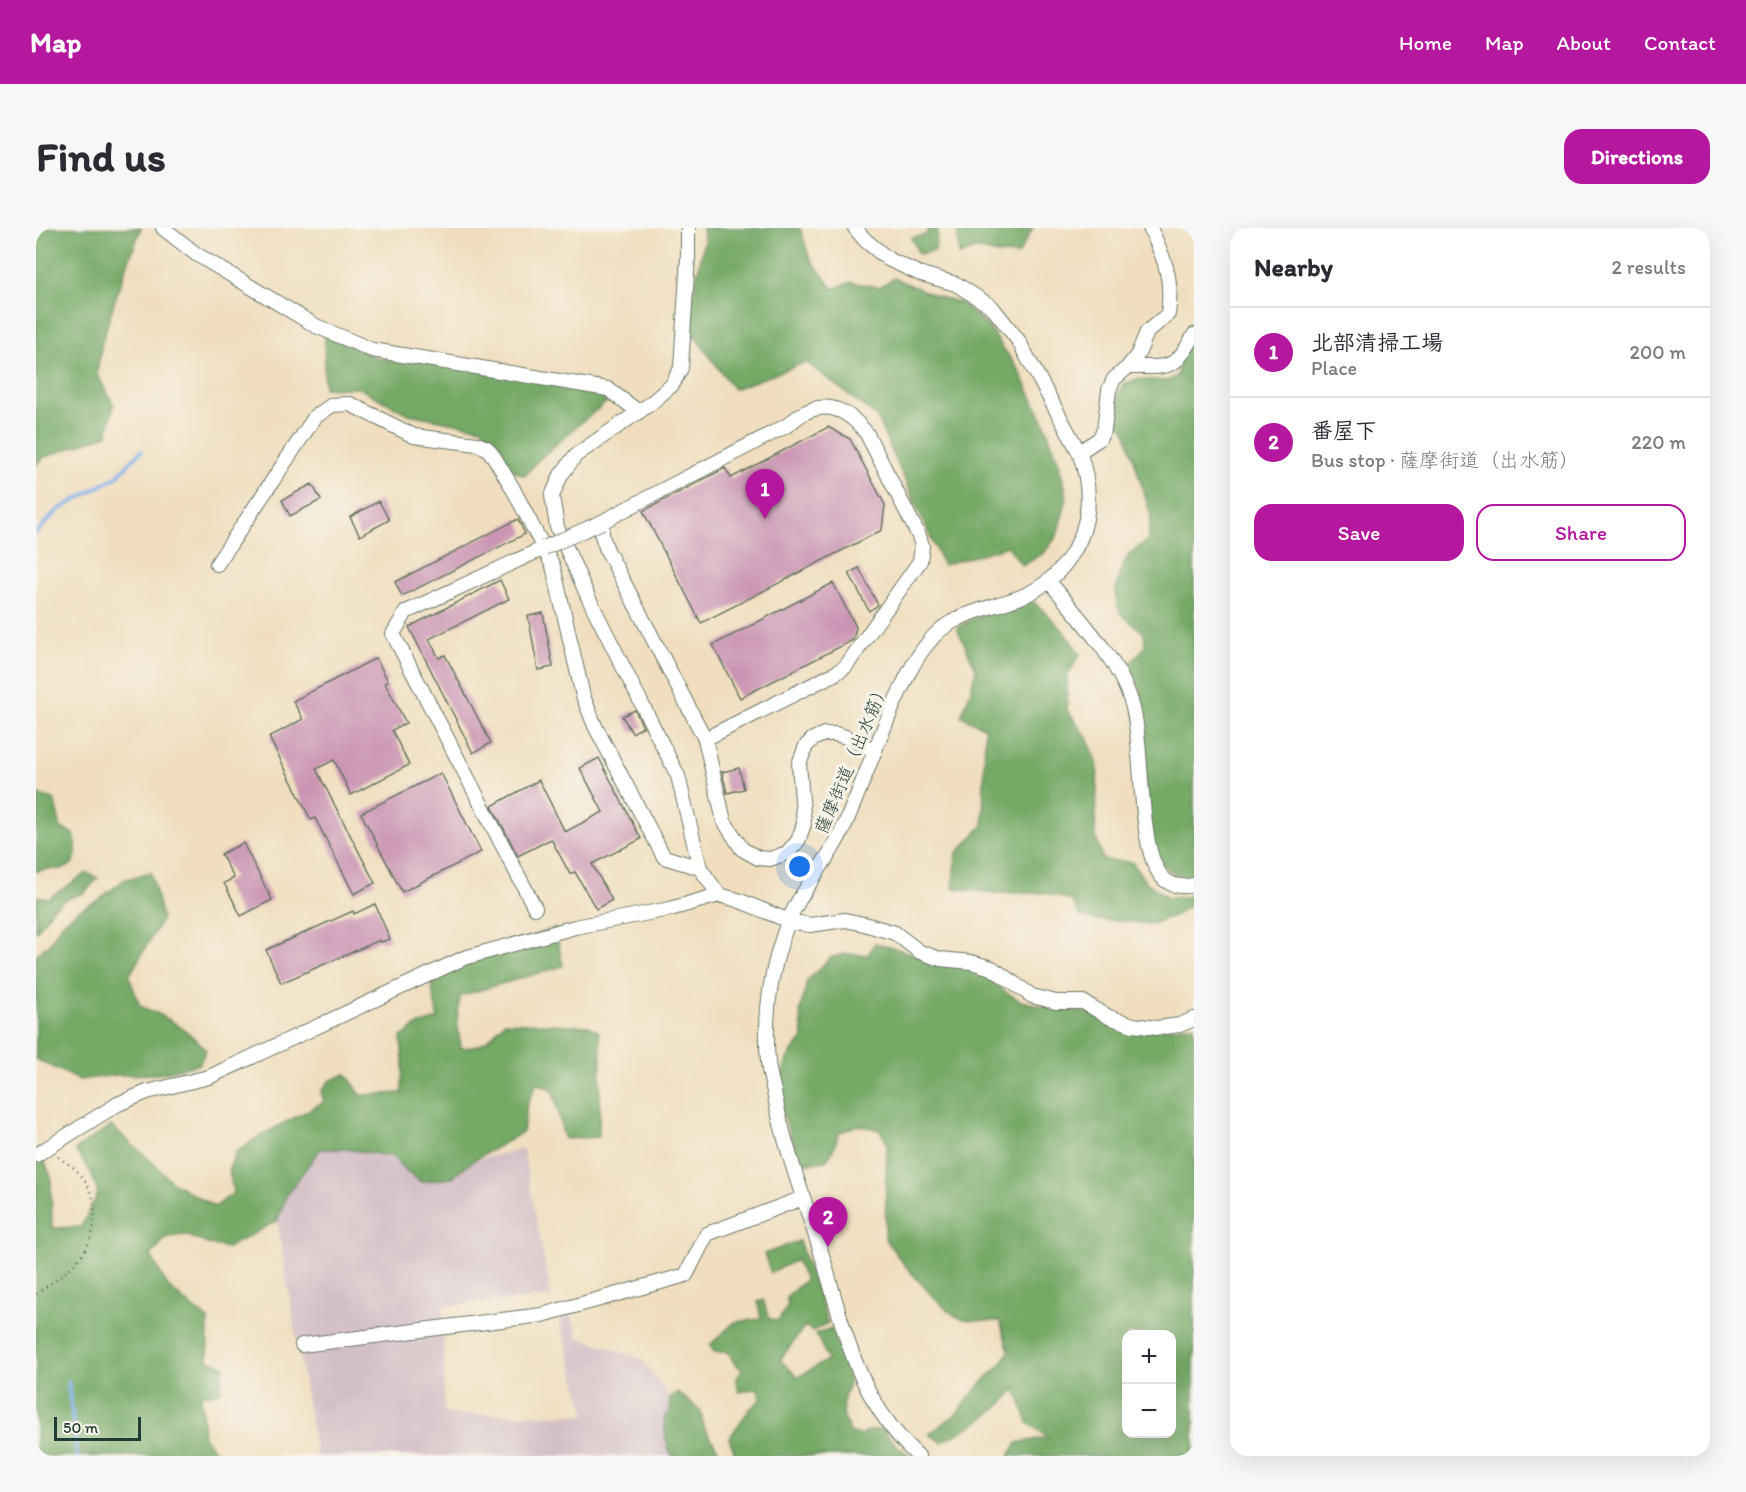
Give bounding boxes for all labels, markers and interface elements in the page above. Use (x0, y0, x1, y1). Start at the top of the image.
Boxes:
text: Map (30, 25, 81, 59)
text: Home (1399, 30, 1452, 55)
text: Map (1485, 30, 1524, 55)
text: About (1557, 30, 1611, 55)
text: Contact (1644, 30, 1716, 55)
button: Directions (1564, 129, 1710, 184)
text: Find us (36, 131, 166, 182)
text: Nearby (1254, 251, 1333, 283)
text: 2 results (1612, 255, 1686, 279)
text: 北部清掃工場 (1311, 329, 1443, 356)
text: 1 (1269, 340, 1278, 364)
text: 200 m (1630, 340, 1686, 364)
text: Place (1311, 356, 1357, 380)
text: 番屋下 (1311, 417, 1377, 444)
text: 2 (1268, 430, 1279, 454)
text: 220 m (1631, 430, 1686, 454)
text: Bus stop · 薩摩街道（出水筋） (1311, 448, 1579, 472)
pin: 1 (746, 470, 784, 519)
button: Save (1254, 504, 1464, 561)
button: Share (1476, 504, 1686, 561)
street label: 薩摩街道（出水筋） (810, 679, 894, 837)
your location (785, 852, 814, 881)
pin: 2 (808, 1198, 848, 1247)
map controls (1122, 1330, 1176, 1438)
button: + (1122, 1330, 1176, 1384)
button: − (1122, 1384, 1176, 1438)
scale bar (54, 1414, 141, 1442)
text: 50 m (63, 1418, 98, 1437)

